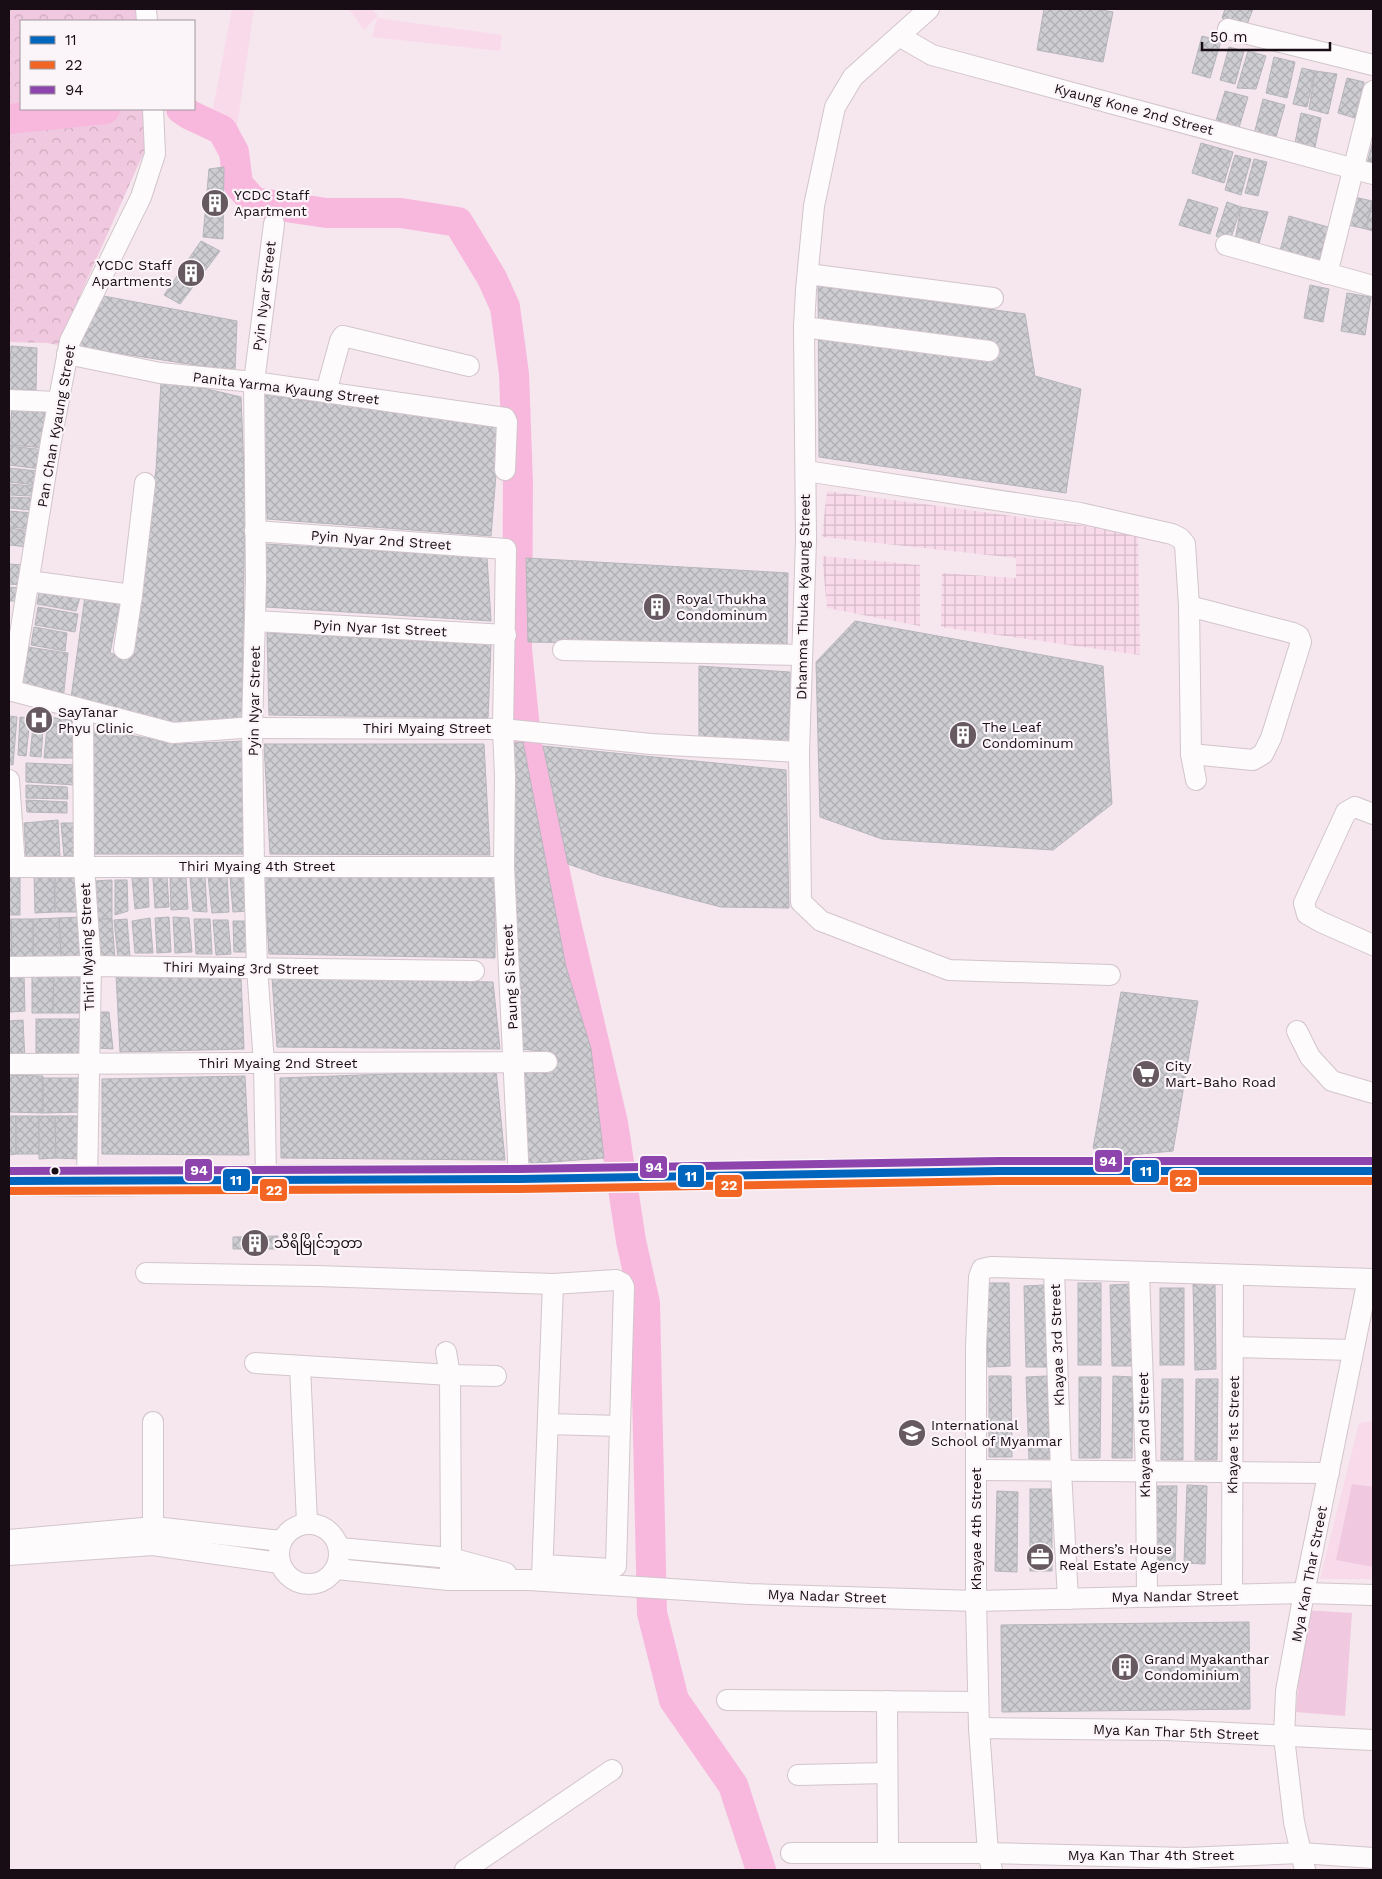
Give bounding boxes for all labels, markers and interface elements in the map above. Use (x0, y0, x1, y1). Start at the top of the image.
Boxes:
legend (20, 20, 195, 110)
scale bar (1202, 20, 1330, 52)
text: 50 m (1210, 28, 1247, 46)
text: 11 (65, 31, 77, 49)
text: 22 (65, 56, 83, 74)
street label: Kyaung Kone 2nd Street (1053, 80, 1215, 138)
text: 94 (65, 81, 83, 99)
place label: YCDC Staff Apartment (234, 187, 310, 219)
building icon: YCDC Staff Apartment (200, 188, 230, 218)
street label: Pyin Nyar Street (249, 240, 279, 352)
place label: YCDC Staff Apartments (92, 257, 172, 289)
building icon: YCDC Staff Apartments (176, 258, 206, 288)
street label: Pan Chan Kyaung Street (34, 343, 78, 508)
street label: Panita Yarma Kyaung Street (192, 369, 380, 407)
street label: Dhamma Thuka Kyaung Street (793, 494, 813, 700)
street label: Pyin Nyar 2nd Street (310, 527, 452, 553)
place label: Royal Thukha Condominum (676, 591, 768, 623)
building icon: Royal Thukha Condominum (642, 592, 672, 622)
street label: Pyin Nyar 1st Street (313, 617, 447, 639)
street label: Pyin Nyar Street (245, 646, 263, 756)
place label: SayTanar Phyu Clinic (58, 704, 134, 736)
hospital icon: SayTanar Phyu Clinic (24, 705, 54, 735)
place label: The Leaf Condominum (982, 719, 1074, 751)
street label: Thiri Myaing Street (363, 720, 491, 736)
building icon: The Leaf Condominum (948, 720, 978, 750)
street label: Thiri Myaing 4th Street (179, 858, 335, 874)
street label: Thiri Myaing Street (77, 882, 97, 1011)
street label: Paung Si Street (499, 924, 521, 1030)
street label: Thiri Myaing 3rd Street (163, 959, 319, 977)
street label: Thiri Myaing 2nd Street (199, 1055, 358, 1071)
place label: City Mart-Baho Road (1165, 1058, 1276, 1090)
supermarket icon: City Mart-Baho Road (1131, 1059, 1161, 1089)
line badge: 94 (1094, 1149, 1123, 1173)
text: 94 (1099, 1153, 1117, 1169)
line badge: 94 (639, 1155, 668, 1179)
line badge: 94 (184, 1158, 213, 1182)
text: 94 (645, 1159, 663, 1175)
line badge: 11 (1131, 1159, 1160, 1183)
text: 94 (190, 1162, 208, 1178)
text: 11 (1140, 1163, 1152, 1179)
line badge: 11 (677, 1164, 705, 1188)
unlabelled marker (50, 1166, 60, 1176)
line badge: 11 (222, 1168, 251, 1192)
text: 11 (685, 1168, 697, 1184)
line badge: 22 (1169, 1169, 1198, 1193)
text: 11 (230, 1172, 242, 1188)
text: 22 (1175, 1173, 1191, 1189)
line badge: 22 (714, 1174, 743, 1198)
text: 22 (721, 1177, 737, 1193)
line badge: 22 (259, 1178, 288, 1202)
text: 22 (266, 1182, 282, 1198)
building icon: သီရိမြိုင်ဘူတာ (240, 1228, 270, 1258)
place label: သီရိမြိုင်ဘူတာ (274, 1233, 363, 1255)
street label: Khayae 3rd Street (1047, 1283, 1067, 1407)
street label: Khayae 2nd Street (1135, 1372, 1153, 1498)
street label: Khayae 1st Street (1224, 1375, 1242, 1494)
place label: International School of Myanmar (931, 1417, 1063, 1449)
school or university icon: International School of Myanmar (897, 1418, 927, 1448)
street label: Khayae 4th Street (968, 1467, 984, 1591)
street label: Mya Kan Thar Street (1288, 1504, 1330, 1643)
place label: Mothers’s House Real Estate Agency (1059, 1541, 1190, 1573)
office icon: Mothers’s House Real Estate Agency (1025, 1542, 1055, 1572)
street label: Mya Nadar Street (768, 1586, 887, 1606)
street label: Mya Nandar Street (1111, 1587, 1239, 1605)
place label: Grand Myakanthar Condominium (1144, 1651, 1269, 1683)
building icon: Grand Myakanthar Condominium (1110, 1652, 1140, 1682)
street label: Mya Kan Thar 5th Street (1093, 1721, 1259, 1743)
street label: Mya Kan Thar 4th Street (1068, 1847, 1234, 1863)

